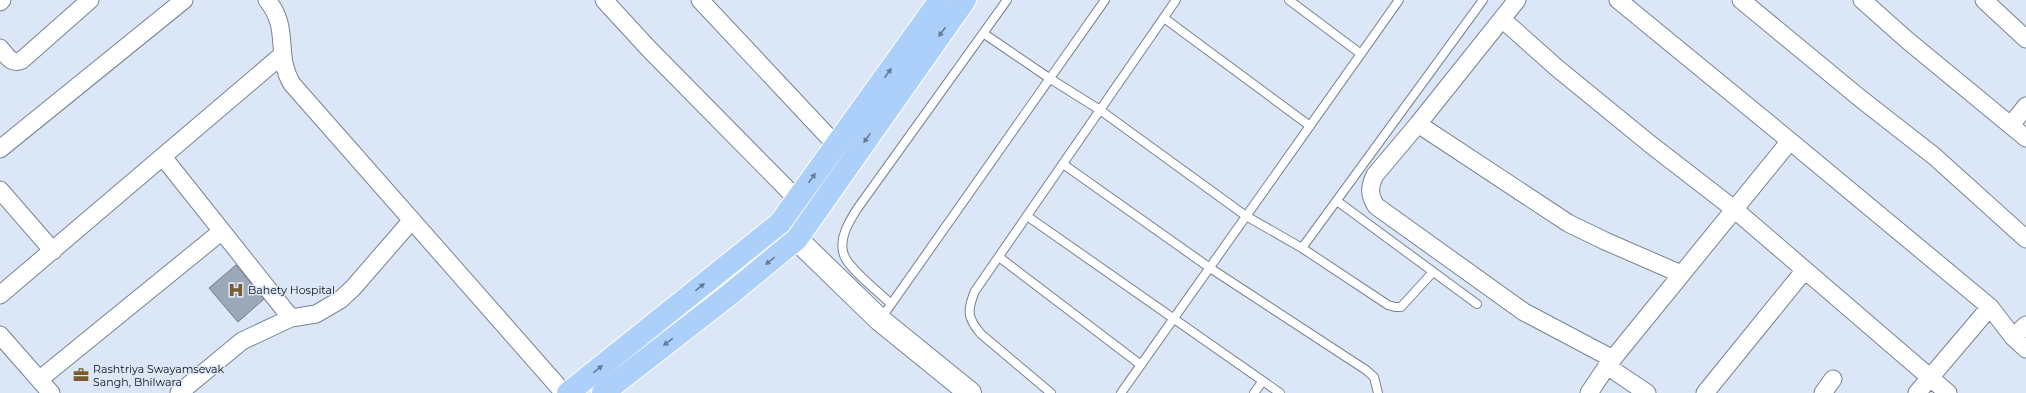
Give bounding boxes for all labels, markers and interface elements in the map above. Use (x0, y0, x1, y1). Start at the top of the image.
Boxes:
one-way arrow (939, 27, 947, 37)
one-way arrow (884, 67, 892, 78)
one-way arrow (863, 133, 871, 143)
one-way arrow (808, 173, 816, 184)
one-way arrow (765, 257, 775, 266)
hospital icon: Bahety Hospital (227, 281, 245, 299)
place label: Bahety Hospital (248, 283, 335, 297)
one-way arrow (694, 283, 705, 292)
one-way arrow (663, 338, 674, 347)
place label: Rashtriya Swayamsevak Sangh, Bhilwara (93, 362, 224, 389)
one-way arrow (593, 364, 604, 373)
office icon: Rashtriya Swayamsevak Sangh, Bhilwara (72, 366, 90, 384)

